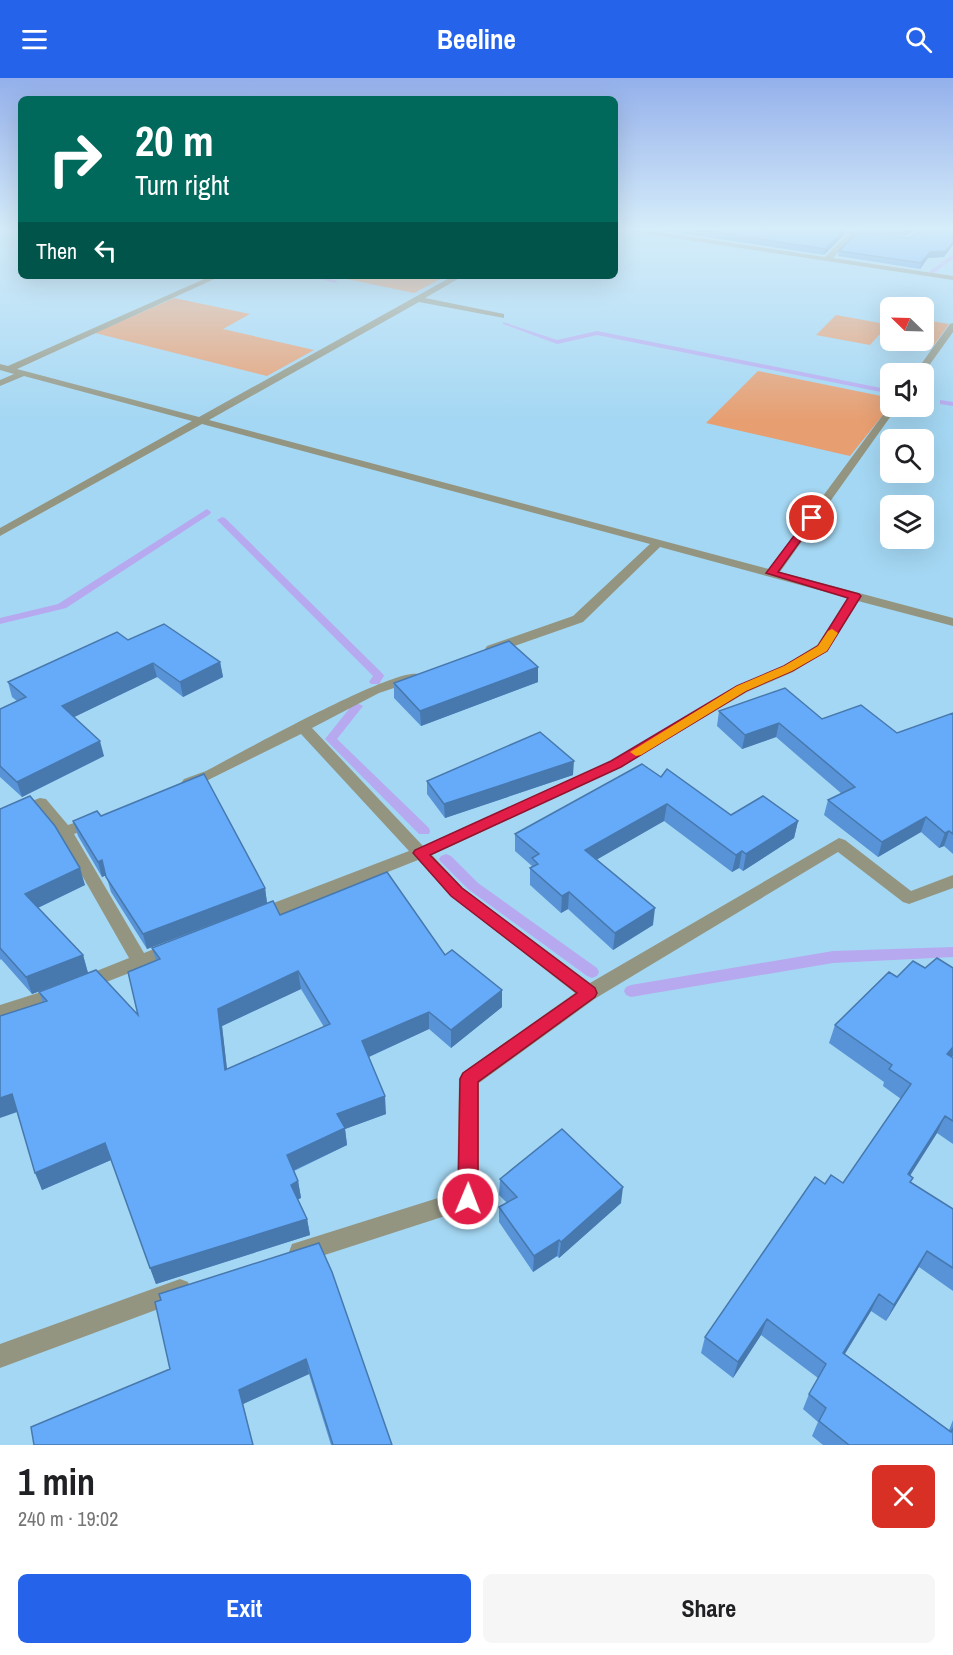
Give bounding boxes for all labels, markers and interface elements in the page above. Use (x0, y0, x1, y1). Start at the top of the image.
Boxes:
text: Beeline (437, 21, 516, 57)
icon: menu (18, 23, 51, 56)
icon: search (902, 23, 935, 56)
text: 20 m (135, 113, 214, 169)
icon: right (36, 120, 114, 198)
text: Turn right (135, 167, 229, 203)
icon: left (89, 234, 122, 267)
text: Then (36, 236, 77, 266)
north arrow (880, 297, 934, 351)
map controls (880, 297, 934, 549)
button: sound (880, 363, 934, 417)
button: search (880, 429, 934, 483)
pin (786, 492, 837, 543)
button: layers (880, 495, 934, 549)
icon: arrive (795, 501, 828, 534)
position arrow (436, 1167, 500, 1231)
text: 1 min (18, 1458, 95, 1506)
button: close (872, 1465, 935, 1528)
text: 240 m · 19:02 (18, 1505, 118, 1532)
button: Exit (18, 1574, 471, 1643)
button: Share (483, 1574, 935, 1643)

